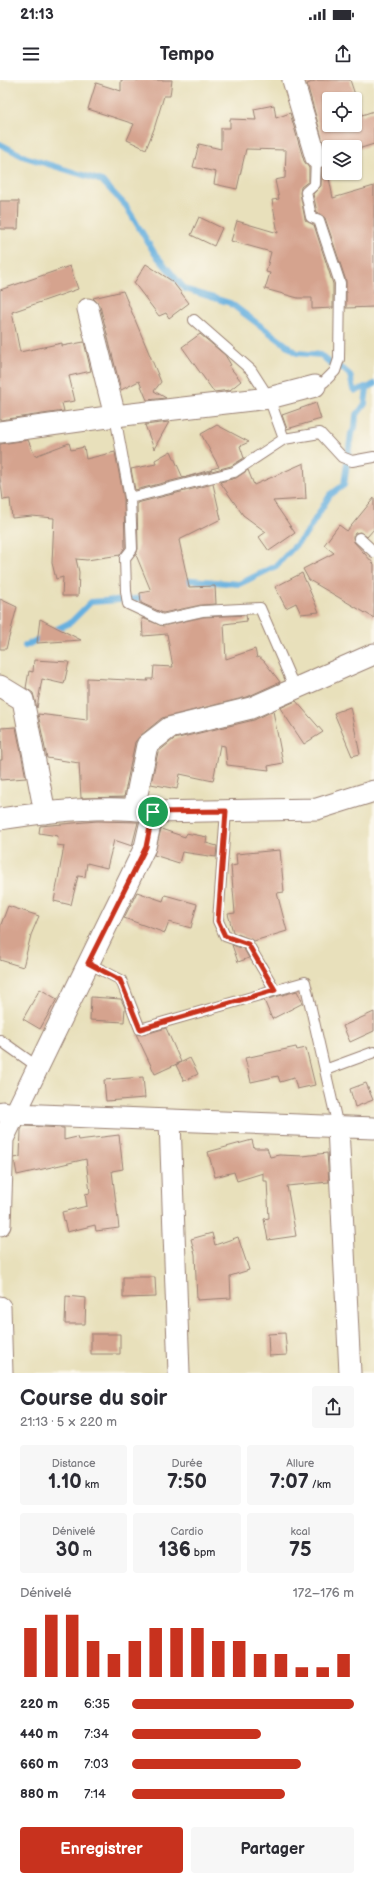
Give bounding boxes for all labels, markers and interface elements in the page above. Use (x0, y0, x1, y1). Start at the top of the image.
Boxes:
text: 21:13 (20, 5, 54, 24)
icon: menu (20, 43, 42, 65)
icon: share (332, 43, 354, 65)
text: Tempo (160, 44, 214, 65)
map controls (322, 92, 362, 180)
button: locate (322, 92, 362, 132)
button: layers (322, 140, 362, 180)
pin (136, 795, 170, 829)
icon: arrive (142, 801, 164, 823)
text: Course du soir (20, 1385, 167, 1412)
button: share (312, 1386, 354, 1428)
text: 21:13 · 5 × 220 m (20, 1414, 117, 1430)
text: Distance (52, 1457, 96, 1470)
text: Durée (171, 1457, 203, 1470)
text: Allure (286, 1457, 314, 1470)
text: 1.10 (48, 1470, 82, 1494)
text: 7:50 (167, 1470, 207, 1494)
text: 7:07 (269, 1470, 309, 1494)
text: km (82, 1478, 99, 1491)
text: /km (309, 1478, 331, 1491)
text: Dénivelé (52, 1525, 95, 1538)
text: Cardio (171, 1525, 203, 1538)
text: kcal (290, 1525, 310, 1538)
text: 30 (56, 1538, 80, 1562)
text: 136 (159, 1538, 191, 1562)
text: 75 (289, 1538, 312, 1562)
text: m (80, 1546, 92, 1559)
text: bpm (191, 1546, 215, 1559)
text: Dénivelé (20, 1585, 71, 1601)
text: 172–176 m (293, 1585, 354, 1601)
text: 220 m (20, 1696, 58, 1712)
text: 6:35 (84, 1696, 110, 1712)
text: 440 m (20, 1726, 58, 1742)
text: 7:34 (84, 1726, 109, 1742)
text: 660 m (20, 1756, 58, 1772)
text: 7:03 (84, 1756, 109, 1772)
text: 880 m (20, 1786, 58, 1802)
text: 7:14 (84, 1786, 106, 1802)
button: Enregistrer (20, 1827, 183, 1873)
button: Partager (191, 1827, 354, 1873)

